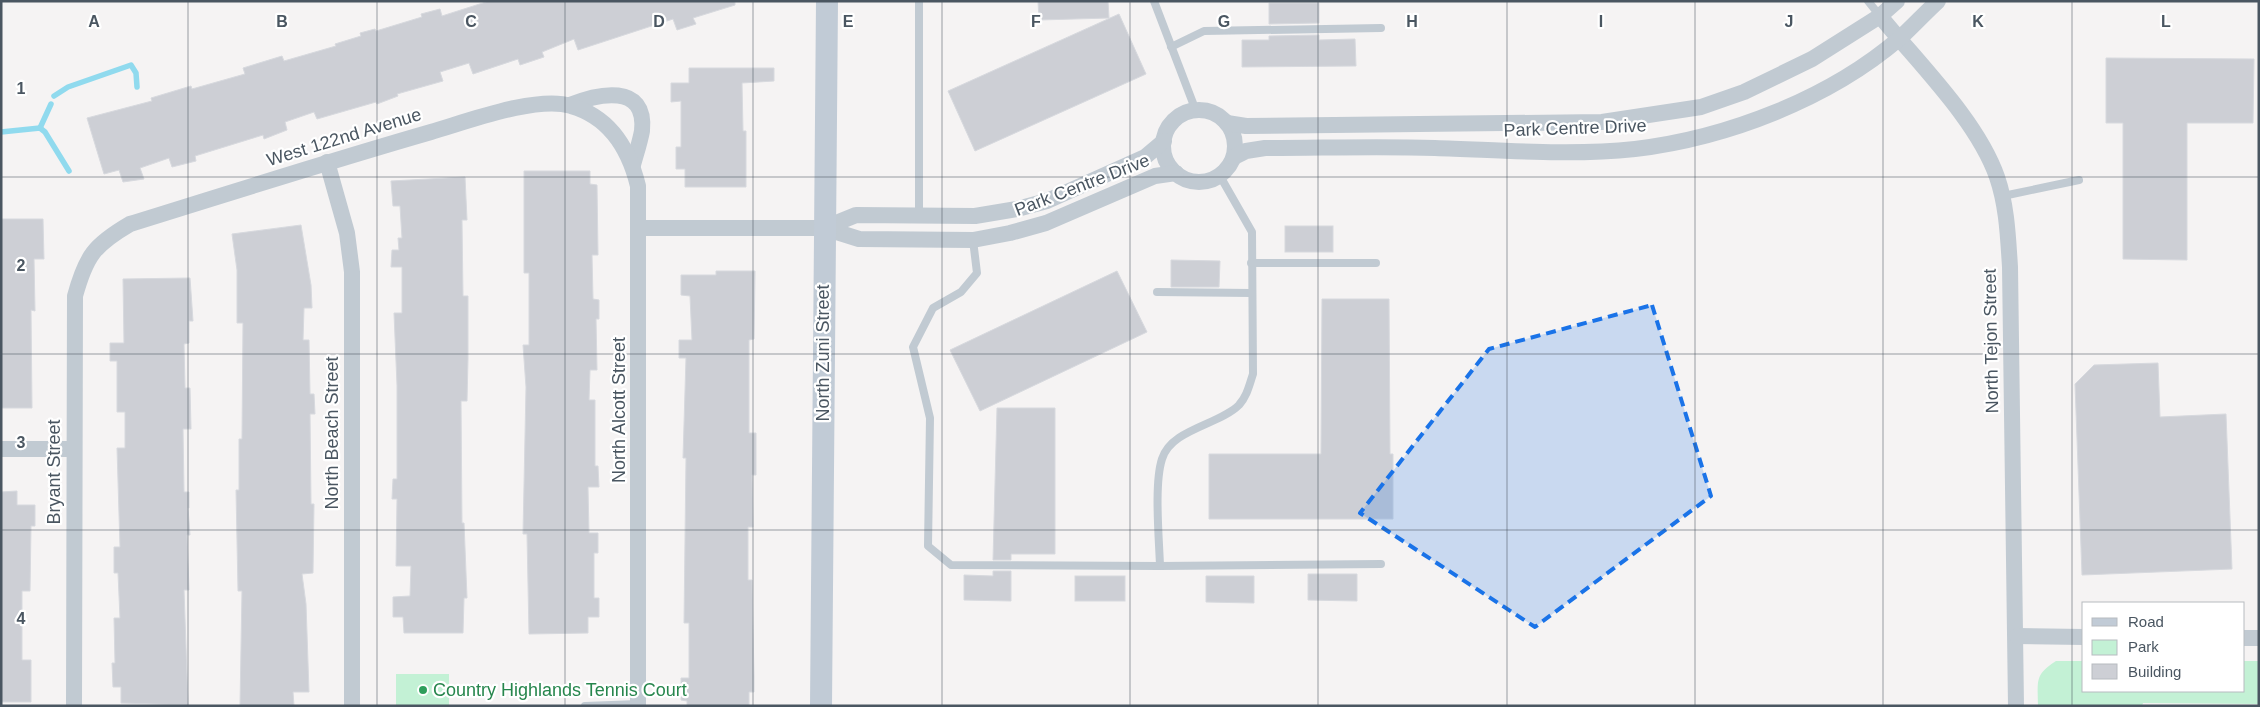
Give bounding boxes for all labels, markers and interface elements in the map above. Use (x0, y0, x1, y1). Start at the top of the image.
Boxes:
text: A (88, 13, 100, 30)
text: B (276, 13, 288, 30)
text: C (465, 13, 477, 30)
text: D (653, 13, 665, 30)
text: E (843, 13, 854, 30)
text: F (1031, 13, 1041, 30)
text: G (1218, 13, 1230, 30)
text: H (1406, 13, 1418, 30)
text: I (1599, 13, 1603, 30)
text: J (1785, 13, 1793, 30)
text: K (1972, 13, 1984, 30)
text: L (2161, 13, 2171, 30)
text: 1 (17, 80, 26, 97)
street label: West 122nd Avenue (264, 104, 424, 170)
street label: Park Centre Drive (1503, 116, 1647, 140)
street label: Park Centre Drive (1012, 150, 1152, 220)
text: 2 (17, 257, 26, 274)
street label: North Tejon Street (1980, 268, 2002, 414)
street label: North Zuni Street (813, 284, 833, 422)
street label: North Alcott Street (609, 337, 629, 483)
street label: North Beach Street (322, 356, 342, 510)
street label: Bryant Street (44, 419, 64, 525)
text: 3 (17, 434, 26, 451)
legend (2082, 602, 2245, 692)
text: 4 (17, 610, 26, 627)
text: Road (2128, 613, 2164, 630)
text: Park (2128, 638, 2159, 655)
text: Building (2128, 663, 2181, 680)
place label: Country Highlands Tennis Court (433, 680, 687, 700)
marker: Country Highlands Tennis Court (417, 684, 429, 696)

